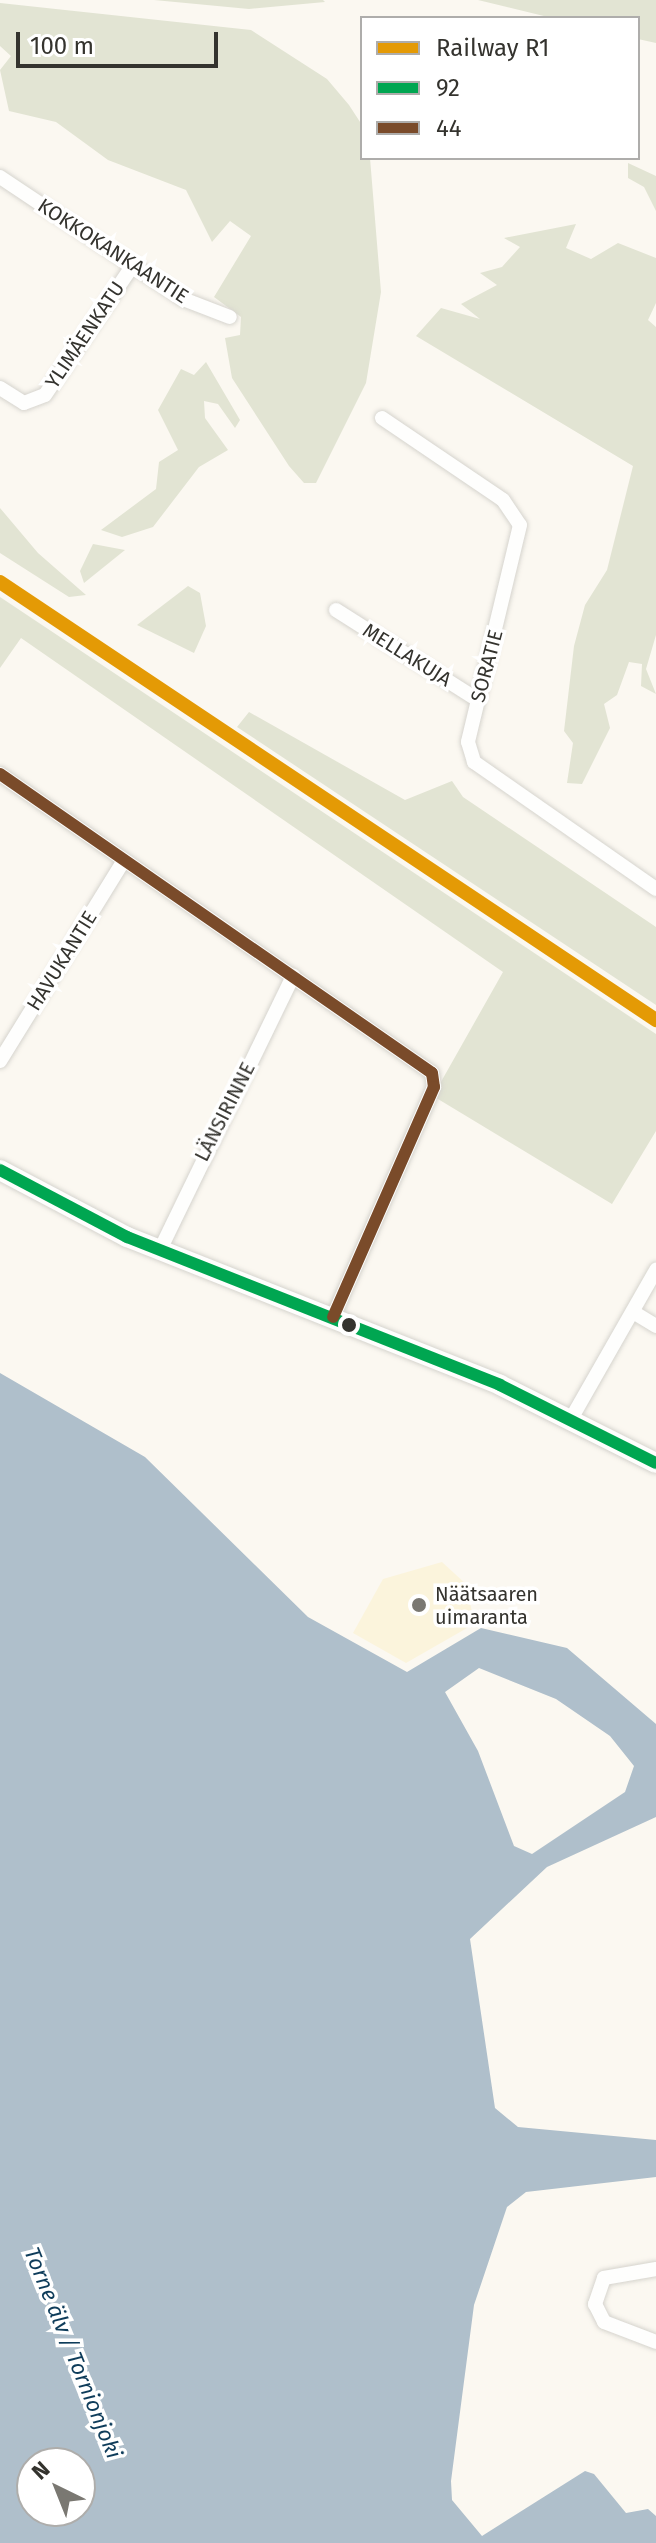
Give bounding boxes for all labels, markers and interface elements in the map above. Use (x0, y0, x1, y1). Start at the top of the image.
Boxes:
scale bar (20, 16, 222, 66)
legend (360, 16, 640, 160)
text: 100 m (30, 32, 94, 60)
text: Railway R1 (436, 34, 550, 62)
text: 92 (436, 74, 460, 102)
text: 44 (436, 114, 462, 142)
street label: KOKKOKANKAANTIE (33, 193, 193, 309)
street label: YLIMÄENKATU (40, 277, 130, 393)
street label: MELLAKUJA (358, 618, 456, 692)
street label: SORATIE (466, 627, 508, 705)
street label: HAVUKANTIE (22, 907, 102, 1015)
street label: LÄNSIRINNE (190, 1058, 260, 1166)
unlabelled marker (341, 1317, 357, 1333)
place label: Näätsaaren uimaranta (435, 1582, 538, 1629)
marker: Näätsaaren uimaranta (410, 1596, 428, 1614)
water label: Torne älv / Tornionjoki (19, 2244, 127, 2462)
north arrow (16, 2447, 96, 2527)
text: N (26, 2456, 55, 2485)

